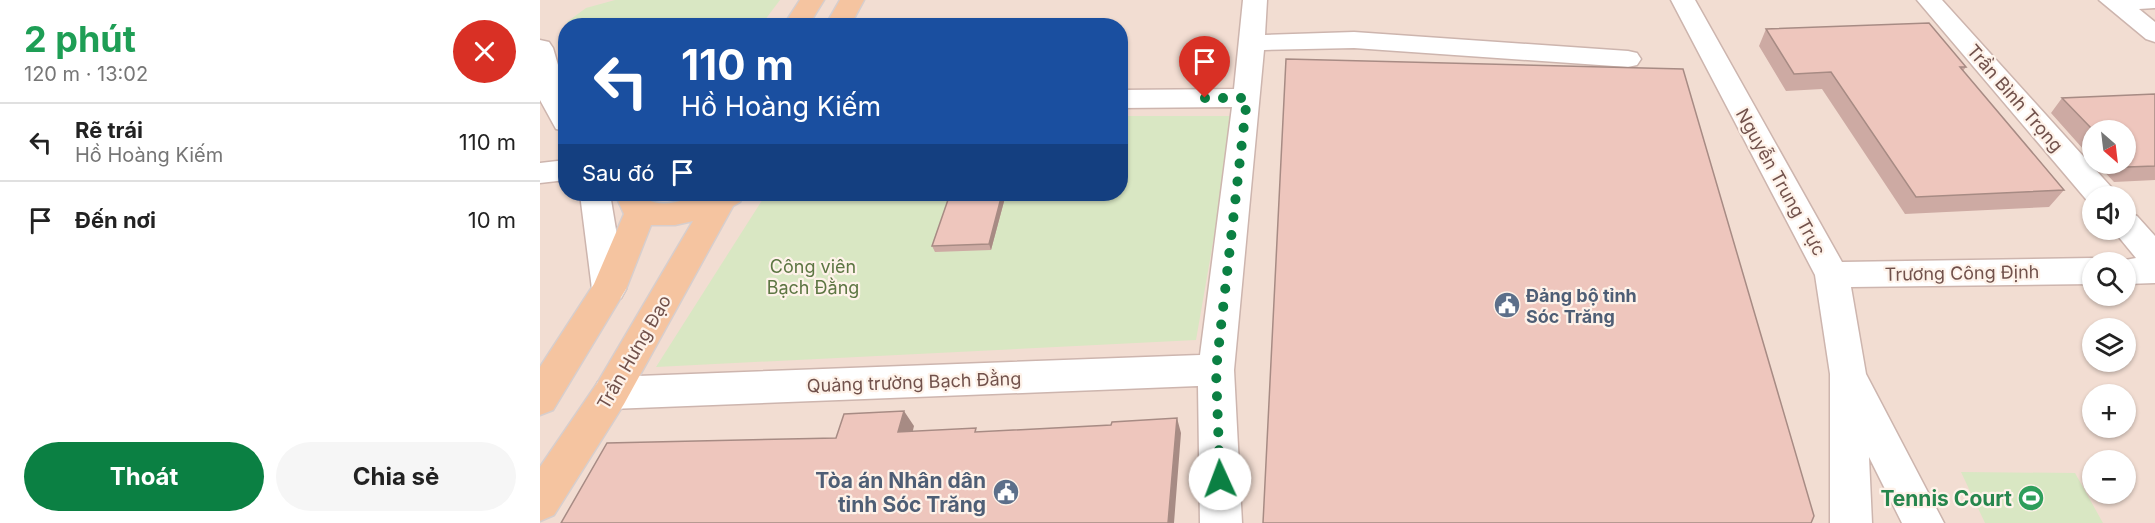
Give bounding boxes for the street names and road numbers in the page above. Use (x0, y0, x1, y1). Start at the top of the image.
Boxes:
street label: Trần Bình Trọng (1963, 40, 2067, 156)
street label: Nguyễn Trung Trực (1732, 105, 1830, 259)
street label: Trương Công Định (1884, 261, 2040, 285)
street label: Trần Hưng Đạo (593, 291, 675, 413)
street label: Quảng trường Bạch Đằng (806, 368, 1022, 396)

